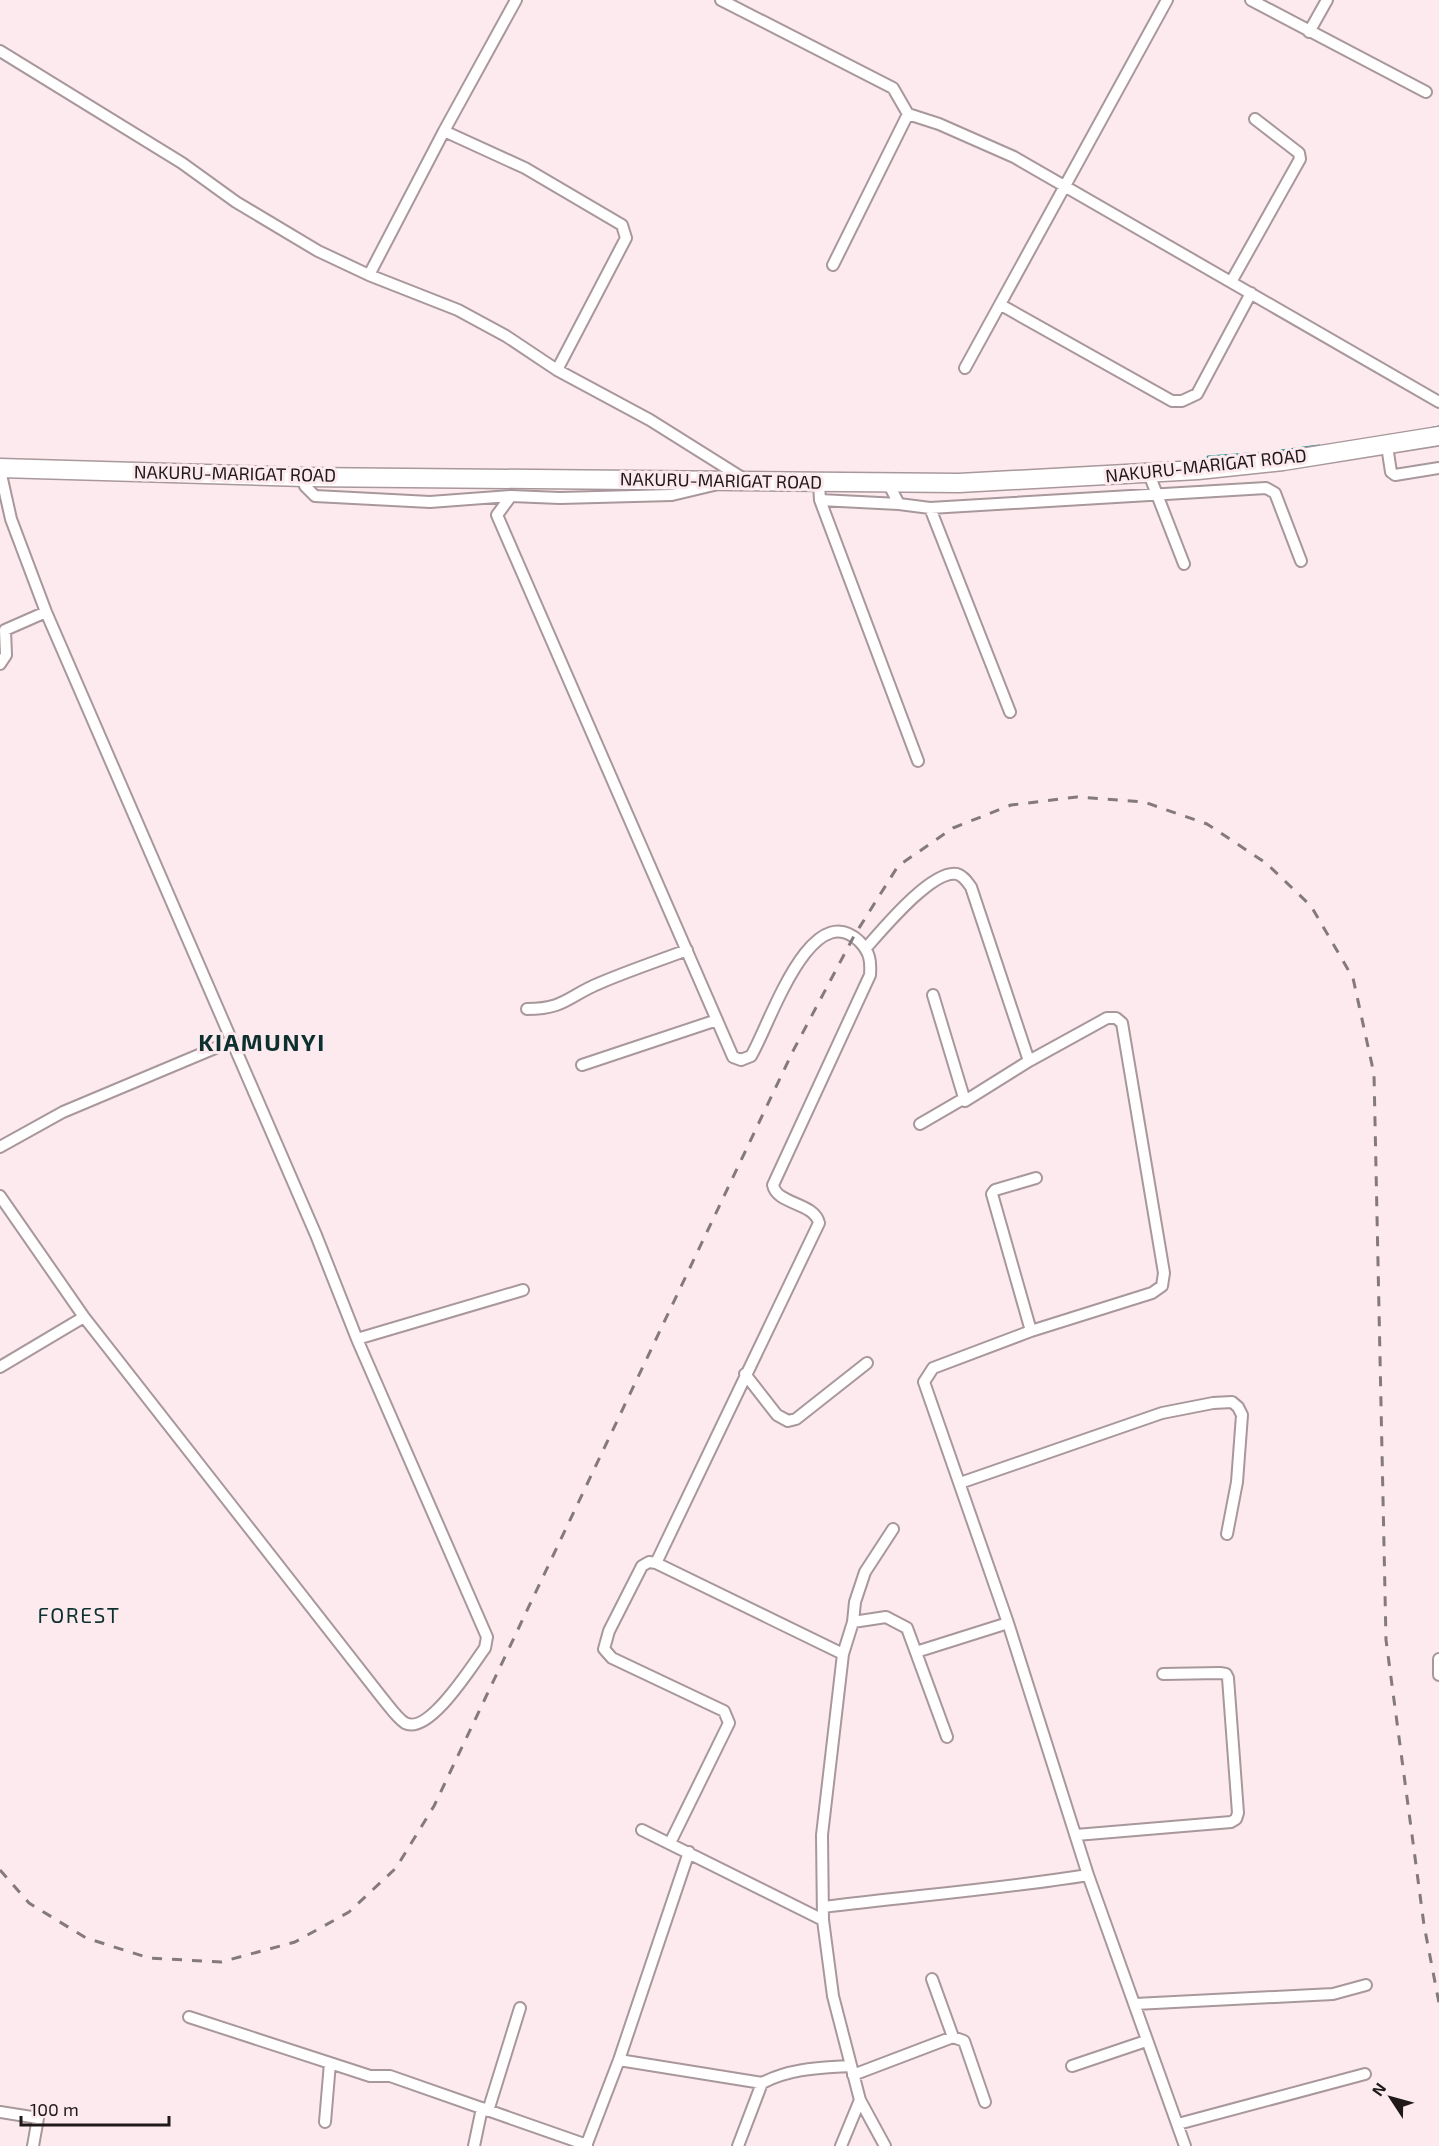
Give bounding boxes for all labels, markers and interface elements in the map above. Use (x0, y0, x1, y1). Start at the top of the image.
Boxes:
street label: NAKURU-MARIGAT ROAD (1104, 443, 1308, 487)
street label: NAKURU-MARIGAT ROAD (134, 460, 336, 486)
street label: NAKURU-MARIGAT ROAD (620, 467, 822, 493)
district label: KIAMUNYI (198, 1027, 326, 1056)
district label: FOREST (38, 1602, 120, 1627)
north arrow (1361, 2068, 1421, 2128)
text: N (1367, 2079, 1390, 2099)
scale bar (21, 2089, 170, 2127)
text: 100 m (30, 2098, 79, 2120)

